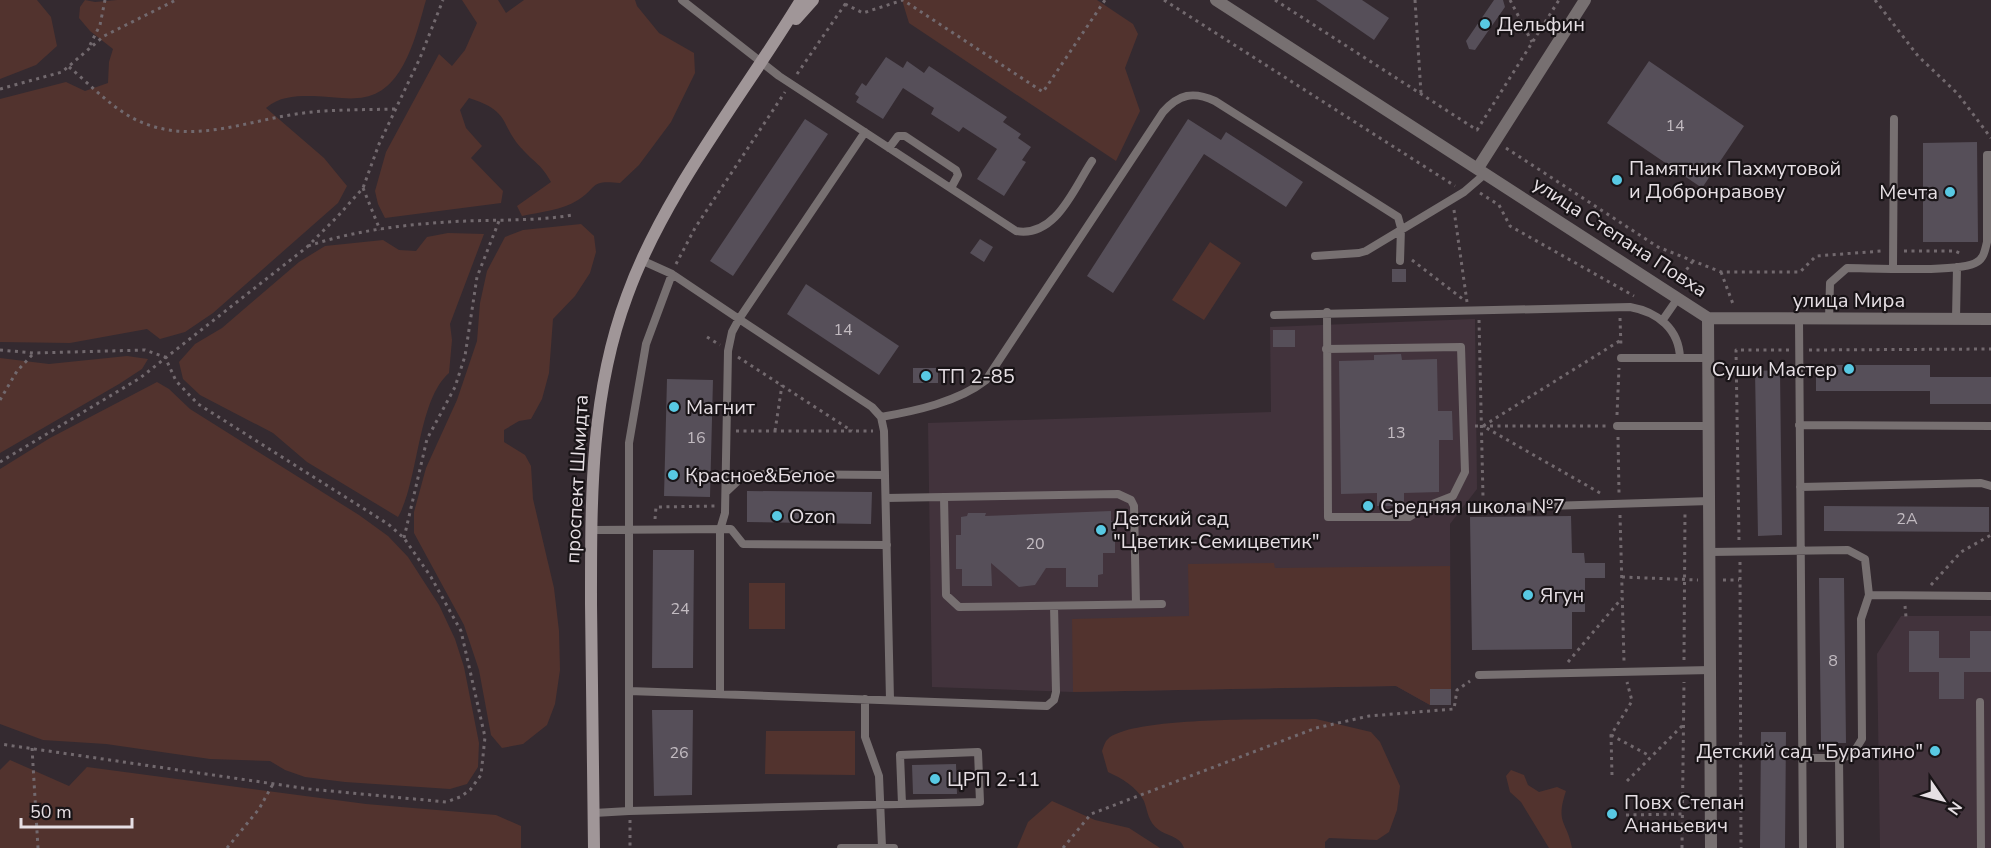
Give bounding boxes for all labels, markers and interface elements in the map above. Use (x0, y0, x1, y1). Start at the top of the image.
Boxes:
place label: Дельфин (1497, 11, 1585, 38)
marker: Дельфин (1478, 17, 1492, 31)
house number: 14 (1665, 115, 1685, 137)
place label: Памятник Пахмутовой и Добронравову (1629, 155, 1841, 205)
street label: улица Степана Повха (1528, 170, 1712, 304)
marker: Памятник Пахмутовой и Добронравову (1610, 173, 1624, 187)
place label: Мечта (1879, 179, 1938, 206)
marker: Мечта (1943, 185, 1957, 199)
street label: улица Мира (1793, 287, 1905, 314)
house number: 14 (833, 319, 853, 341)
place label: Суши Мастер (1712, 356, 1837, 383)
marker: Суши Мастер (1842, 362, 1856, 376)
place label: ТП 2-85 (938, 363, 1015, 390)
marker: ТП 2-85 (919, 369, 933, 383)
street label: проспект Шмидта (559, 394, 595, 564)
place label: Магнит (686, 394, 755, 421)
marker: Магнит (667, 400, 681, 414)
house number: 13 (1386, 422, 1406, 444)
house number: 16 (686, 427, 706, 449)
place label: Красное&Белое (685, 462, 835, 489)
marker: Красное&Белое (666, 468, 680, 482)
place label: Средняя школа №7 (1380, 493, 1565, 520)
marker: Средняя школа №7 (1361, 499, 1375, 513)
place label: Ozon (789, 503, 836, 530)
place label: Детский сад "Цветик-Семицветик" (1113, 505, 1320, 555)
house number: 2А (1896, 508, 1918, 530)
marker: Ozon (770, 509, 784, 523)
marker: Детский сад "Цветик-Семицветик" (1094, 523, 1108, 537)
house number: 20 (1025, 533, 1045, 555)
place label: Ягун (1540, 582, 1584, 609)
marker: Ягун (1521, 588, 1535, 602)
house number: 24 (670, 598, 690, 620)
house number: 8 (1828, 650, 1838, 672)
place label: Детский сад "Буратино" (1696, 738, 1923, 765)
house number: 26 (669, 742, 689, 764)
marker: Детский сад "Буратино" (1928, 744, 1942, 758)
place label: ЦРП 2-11 (947, 766, 1040, 793)
north arrow (1913, 770, 1973, 830)
marker: ЦРП 2-11 (928, 772, 942, 786)
place label: Повх Степан Ананьевич (1624, 789, 1745, 839)
scale bar (21, 791, 132, 829)
text: N (1942, 797, 1967, 819)
text: 50 m (30, 800, 72, 824)
marker: Повх Степан Ананьевич (1605, 807, 1619, 821)

